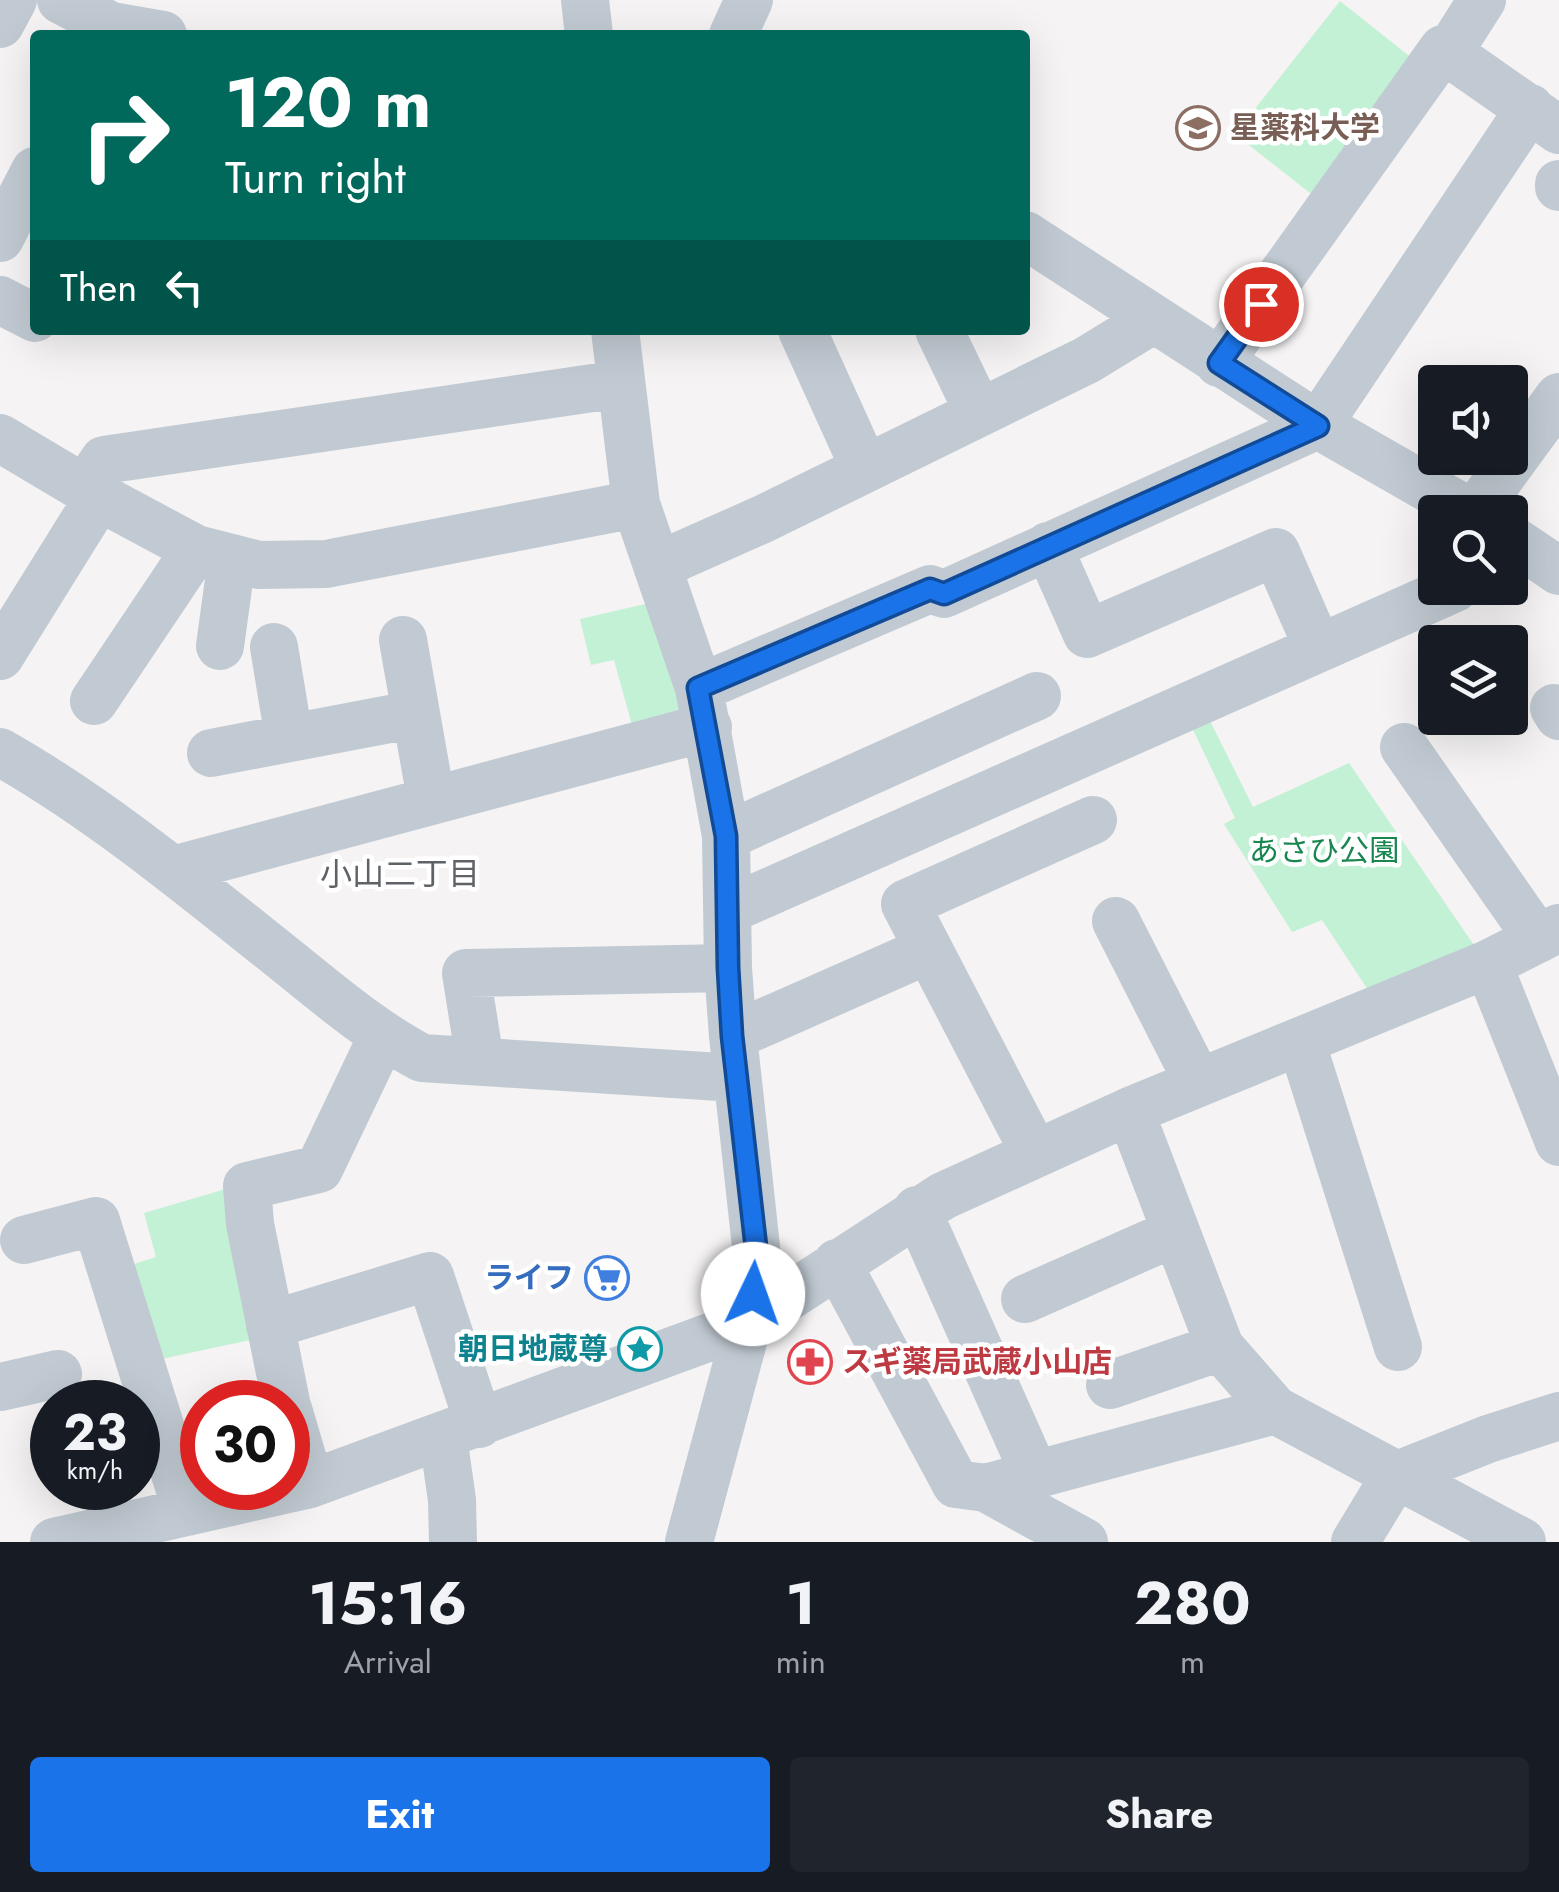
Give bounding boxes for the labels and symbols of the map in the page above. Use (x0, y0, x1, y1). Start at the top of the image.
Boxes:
school or university icon: 星薬科大学 (1175, 105, 1221, 151)
place label: 星薬科大学 (1230, 106, 1380, 149)
pin (1219, 262, 1304, 347)
park label: あさひ公園 (1249, 829, 1399, 872)
district label: 小山二丁目 (320, 851, 480, 897)
position arrow (701, 1242, 805, 1346)
supermarket icon: ライフ (584, 1255, 630, 1301)
place label: ライフ (484, 1256, 574, 1299)
place icon: 朝日地蔵尊 (617, 1326, 663, 1372)
place label: 朝日地蔵尊 (458, 1327, 608, 1370)
pharmacy icon: スギ薬局武蔵小山店 (787, 1339, 833, 1385)
place label: スギ薬局武蔵小山店 (842, 1340, 1112, 1383)
speed limit sign: 30 (180, 1380, 310, 1510)

